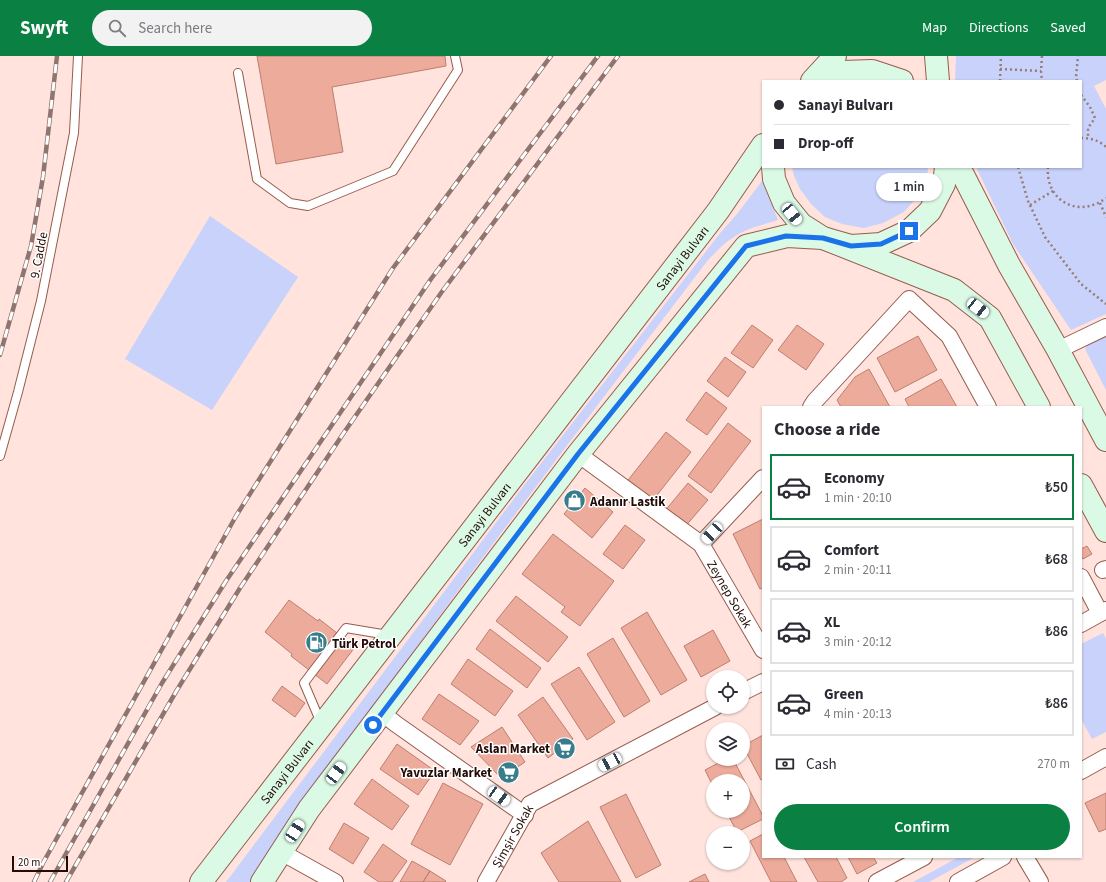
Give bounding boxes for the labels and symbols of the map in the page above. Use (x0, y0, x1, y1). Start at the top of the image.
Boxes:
callout: 1 min (876, 173, 942, 201)
car (780, 201, 804, 227)
street label: Sanayi Bulvarı (652, 222, 713, 294)
route end (900, 222, 918, 240)
street label: 9. Cadde (26, 230, 52, 280)
car (965, 296, 991, 320)
street label: Sanayi Bulvarı (454, 479, 516, 551)
shop icon: Adanır Lastik (561, 488, 587, 514)
place label: Adanır Lastik (589, 493, 666, 511)
car (699, 520, 725, 546)
street label: Zeynep Sokak (702, 557, 756, 632)
fuel station icon: Türk Petrol (303, 630, 329, 656)
place label: Türk Petrol (332, 635, 396, 653)
route start (364, 716, 382, 734)
supermarket icon: Aslan Market (552, 735, 578, 761)
street label: Sanayi Bulvarı (257, 736, 318, 808)
place label: Aslan Market (475, 740, 550, 758)
car (597, 751, 623, 773)
supermarket icon: Yavuzlar Market (495, 759, 521, 785)
car (324, 760, 348, 786)
place label: Yavuzlar Market (400, 764, 492, 782)
car (486, 784, 512, 808)
street label: Şimşir Sokak (488, 801, 538, 871)
car (283, 818, 307, 844)
scale bar (12, 854, 68, 873)

